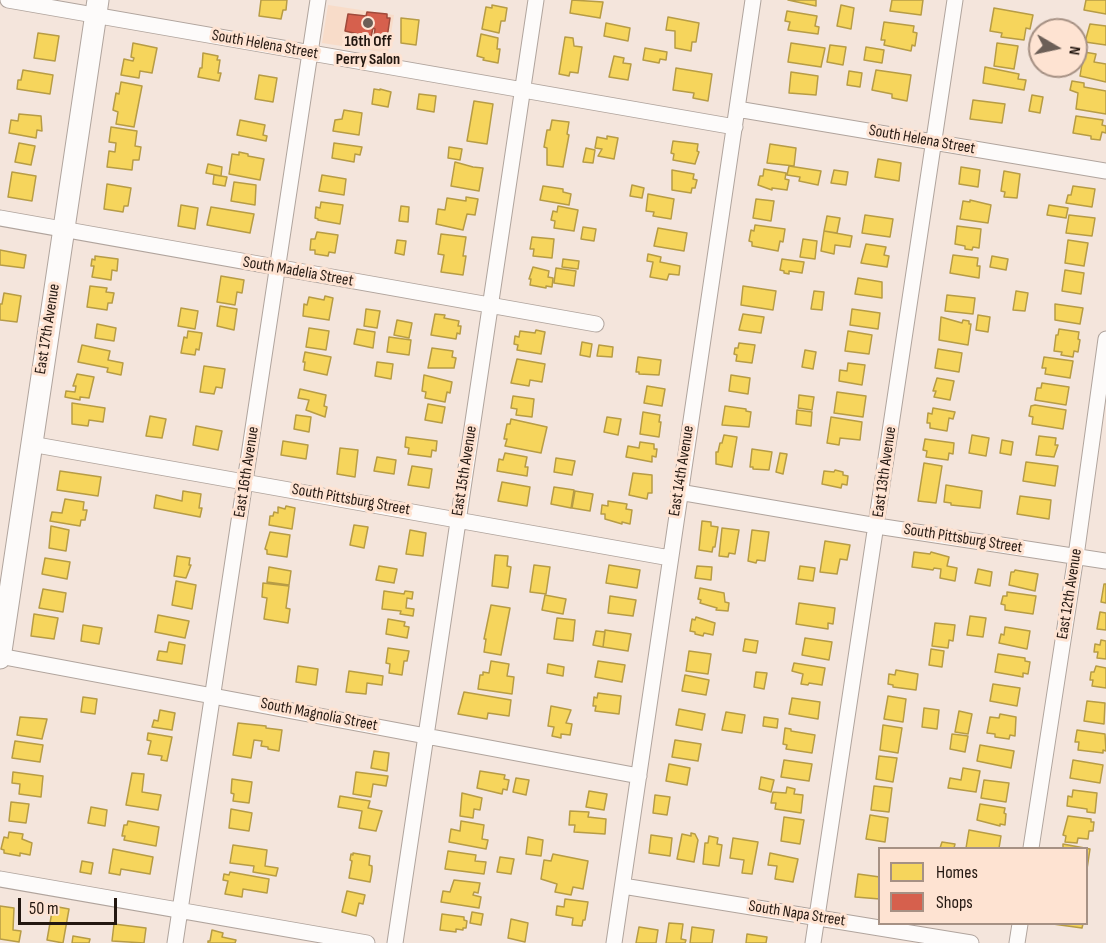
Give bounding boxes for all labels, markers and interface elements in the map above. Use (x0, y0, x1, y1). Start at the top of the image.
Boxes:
marker: 16th Off Perry Salon (361, 16, 375, 30)
north arrow (1028, 18, 1088, 78)
street label: South Helena Street (210, 26, 320, 64)
place label: 16th Off Perry Salon (336, 32, 400, 70)
text: N (1064, 45, 1084, 56)
street label: South Helena Street (867, 121, 977, 159)
street label: South Madelia Street (241, 253, 355, 291)
street label: East 17th Avenue (31, 282, 65, 376)
street label: East 14th Avenue (665, 424, 699, 518)
street label: East 16th Avenue (230, 425, 264, 519)
street label: East 15th Avenue (448, 425, 482, 517)
street label: East 13th Avenue (869, 425, 901, 519)
street label: South Pittsburg Street (290, 480, 412, 520)
street label: South Pittsburg Street (902, 520, 1024, 558)
street label: East 12th Avenue (1053, 547, 1087, 641)
street label: South Magnolia Street (259, 694, 379, 736)
legend (878, 847, 1088, 925)
text: Homes (936, 862, 978, 883)
scale bar (21, 886, 120, 924)
text: Shops (936, 892, 973, 913)
street label: South Napa Street (747, 897, 847, 931)
text: 50 m (29, 898, 59, 919)

